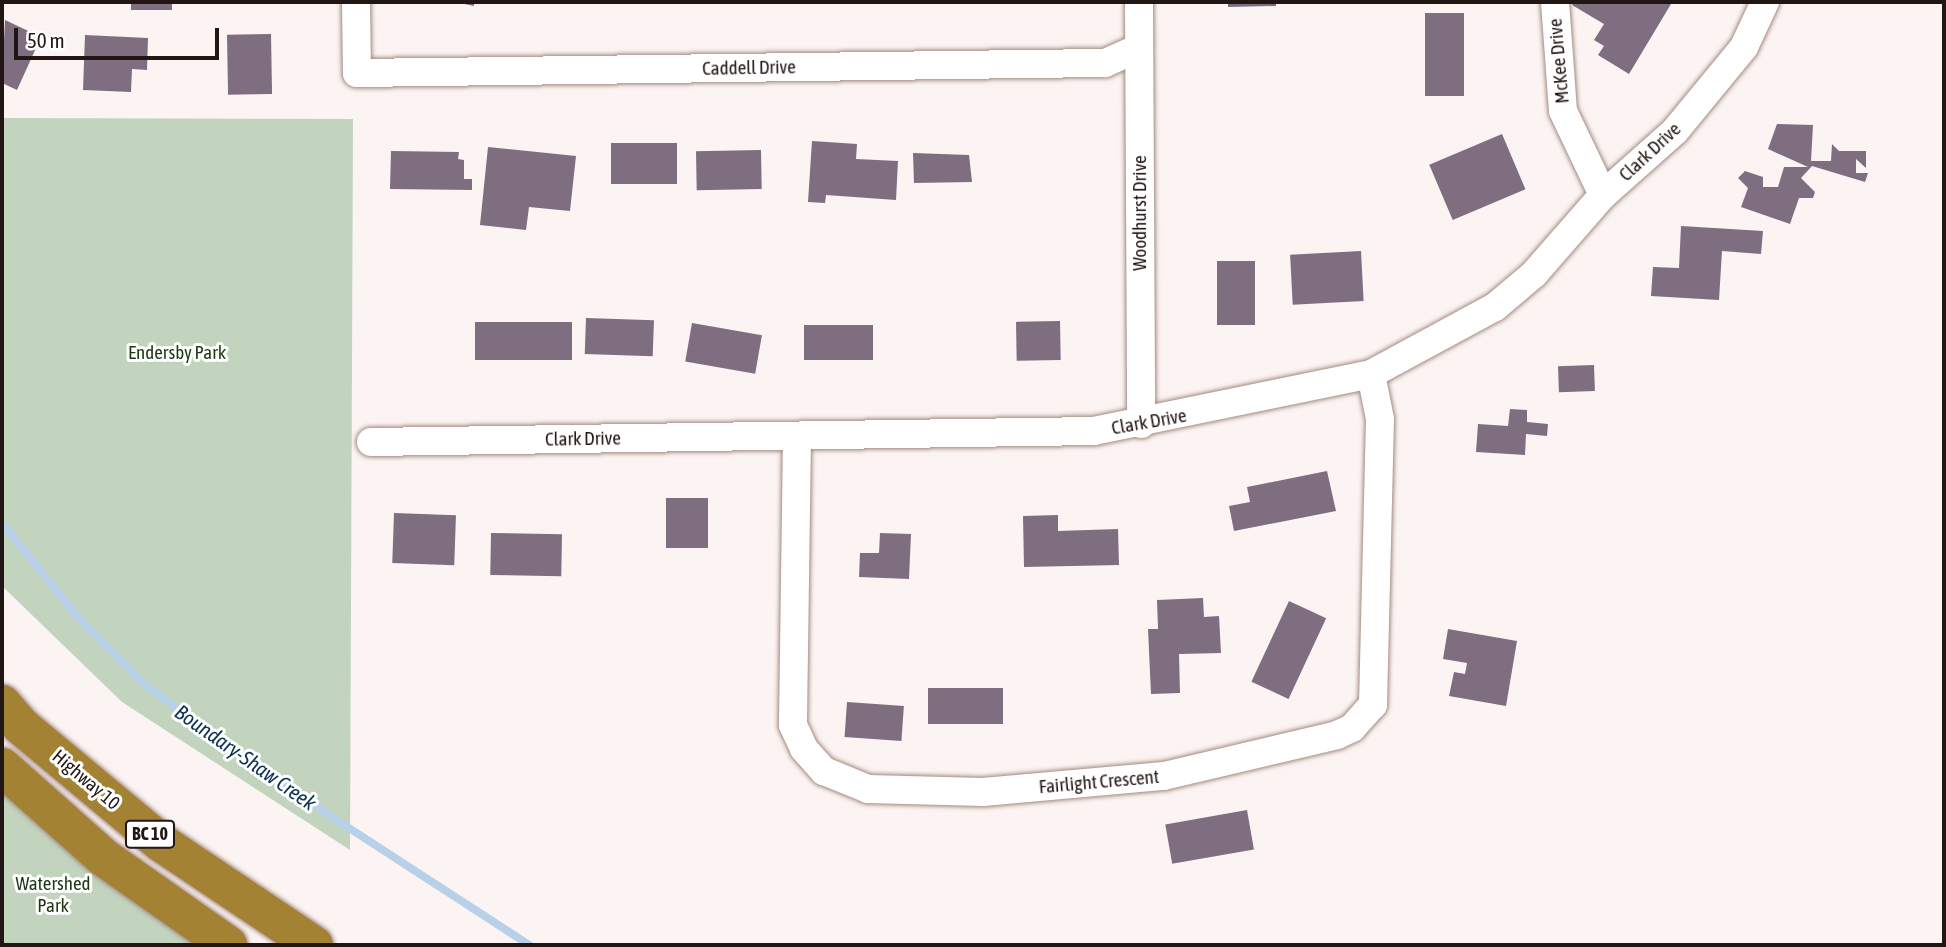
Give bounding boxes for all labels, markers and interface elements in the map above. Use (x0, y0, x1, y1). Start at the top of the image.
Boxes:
scale bar (18, 14, 222, 58)
street label: McKee Drive (1544, 18, 1574, 104)
text: 50 m (27, 28, 65, 52)
street label: Caddell Drive (702, 56, 796, 80)
street label: Clark Drive (1614, 118, 1686, 186)
street label: Woodhurst Drive (1129, 155, 1151, 271)
park label: Endersby Park (128, 342, 226, 364)
street label: Clark Drive (1110, 404, 1188, 440)
street label: Clark Drive (545, 427, 621, 451)
water label: Boundary-Shaw Creek (170, 699, 322, 815)
street label: Highway 10 (48, 745, 124, 815)
street label: Fairlight Crescent (1038, 765, 1160, 799)
road number: BC 10 (124, 820, 176, 848)
park label: Watershed Park (15, 873, 91, 917)

